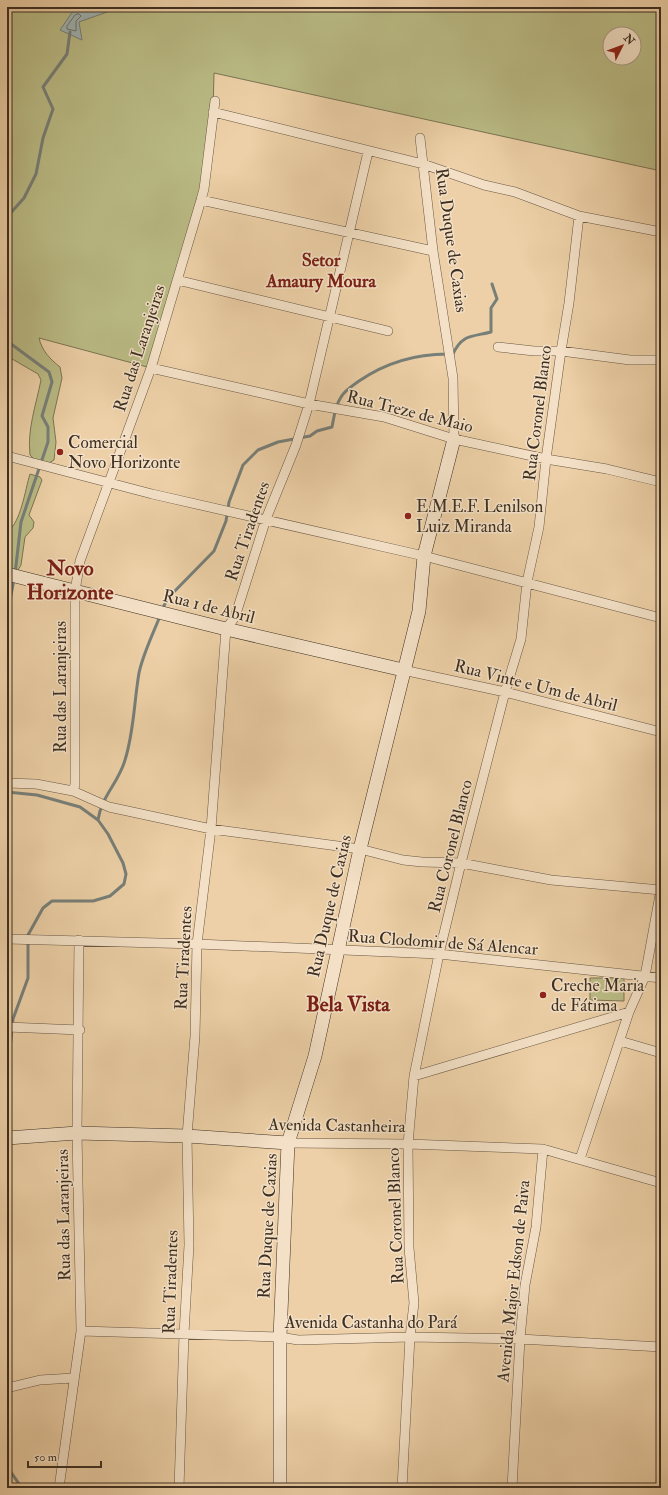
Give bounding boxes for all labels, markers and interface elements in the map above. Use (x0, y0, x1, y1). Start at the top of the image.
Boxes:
north arrow (602, 26, 642, 66)
text: N (620, 31, 638, 49)
street label: Rua Duque de Caxias (431, 167, 472, 314)
district label: Setor Amaury Moura (265, 249, 376, 293)
street label: Rua das Laranjeiras (109, 282, 170, 414)
street label: Rua Coronel Blanco (519, 344, 556, 482)
street label: Rua Treze de Maio (345, 386, 475, 437)
place label: Comercial Novo Horizonte (68, 432, 180, 473)
marker: Comercial Novo Horizonte (55, 447, 65, 457)
street label: Rua Tiradentes (221, 478, 274, 584)
place label: E.M.E.F. Lenilson Luiz Miranda (416, 496, 544, 537)
marker: E.M.E.F. Lenilson Luiz Miranda (403, 511, 413, 521)
district label: Novo Horizonte (26, 555, 114, 606)
street label: Rua 1 de Abril (161, 585, 258, 628)
street label: Rua das Laranjeiras (50, 621, 71, 753)
street label: Rua Vinte e Um de Abril (452, 655, 620, 716)
street label: Rua Coronel Blanco (424, 777, 477, 915)
street label: Rua Duque de Caxias (303, 833, 356, 979)
street label: Rua Tiradentes (170, 905, 197, 1011)
street label: Rua Clodomir de Sá Alencar (347, 925, 539, 960)
place label: Creche Maria de Fátima (551, 975, 645, 1016)
marker: Creche Maria de Fátima (538, 990, 548, 1000)
district label: Bela Vista (306, 991, 391, 1018)
street label: Avenida Castanheira (267, 1114, 407, 1137)
street label: Rua Coronel Blanco (383, 1147, 408, 1284)
street label: Rua das Laranjeiras (52, 1149, 75, 1281)
street label: Rua Duque de Caxias (253, 1153, 282, 1299)
street label: Avenida Major Edson de Paiva (492, 1178, 535, 1384)
street label: Rua Tiradentes (158, 1229, 183, 1334)
street label: Avenida Castanha do Pará (284, 1312, 458, 1333)
scale bar (28, 1443, 101, 1469)
text: 50 m (34, 1450, 58, 1465)

